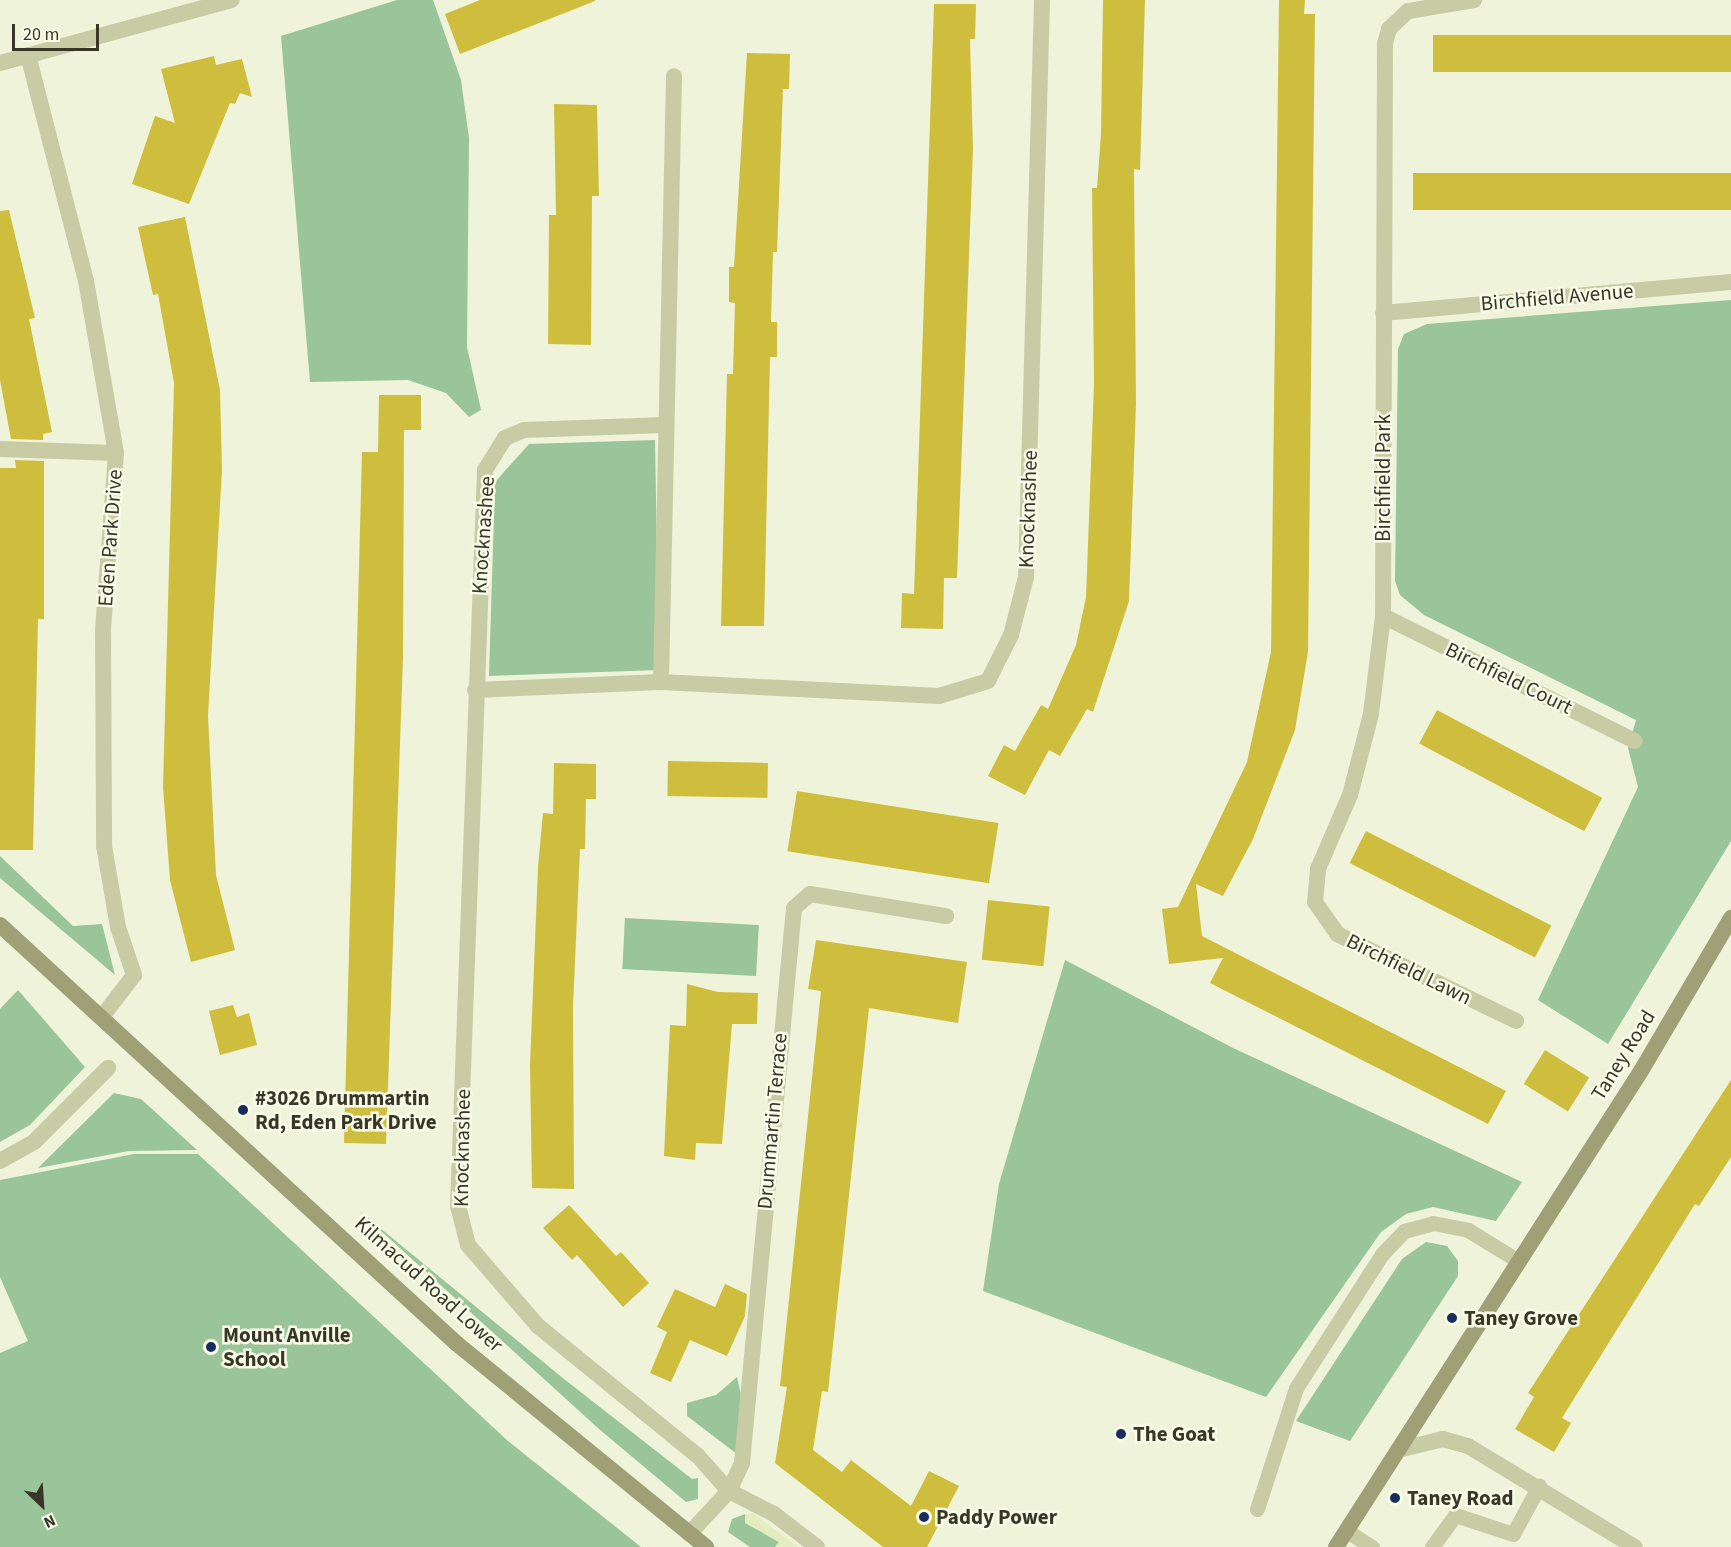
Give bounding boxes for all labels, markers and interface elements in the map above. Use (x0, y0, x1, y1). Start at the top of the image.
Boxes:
scale bar (15, 12, 102, 50)
text: 20 m (23, 22, 59, 47)
street label: Birchfield Avenue (1480, 278, 1634, 316)
street label: Birchfield Park (1370, 414, 1396, 542)
street label: Knocknashee (1013, 450, 1043, 568)
street label: Eden Park Drive (93, 468, 127, 608)
street label: Knocknashee (466, 475, 500, 595)
street label: Birchfield Court (1442, 636, 1576, 720)
street label: Birchfield Lawn (1342, 928, 1476, 1010)
street label: Taney Road (1585, 1005, 1661, 1105)
street label: Drummartin Terrace (752, 1032, 792, 1210)
place label: #3026 Drummartin Rd, Eden Park Drive (255, 1085, 437, 1135)
street label: Knocknashee (448, 1089, 476, 1207)
marker: #3026 Drummartin Rd, Eden Park Drive (236, 1103, 250, 1117)
street label: Kilmacud Road Lower (350, 1211, 508, 1357)
place label: Taney Grove (1464, 1305, 1578, 1331)
marker: Taney Grove (1445, 1311, 1459, 1325)
place label: Mount Anville School (223, 1322, 351, 1372)
marker: Mount Anville School (204, 1340, 218, 1354)
place label: The Goat (1133, 1421, 1215, 1447)
marker: The Goat (1114, 1427, 1128, 1441)
north arrow (12, 1475, 72, 1535)
place label: Taney Road (1407, 1485, 1514, 1511)
marker: Taney Road (1388, 1491, 1402, 1505)
place label: Paddy Power (936, 1504, 1057, 1530)
text: N (40, 1509, 59, 1534)
marker: Paddy Power (917, 1510, 931, 1524)

